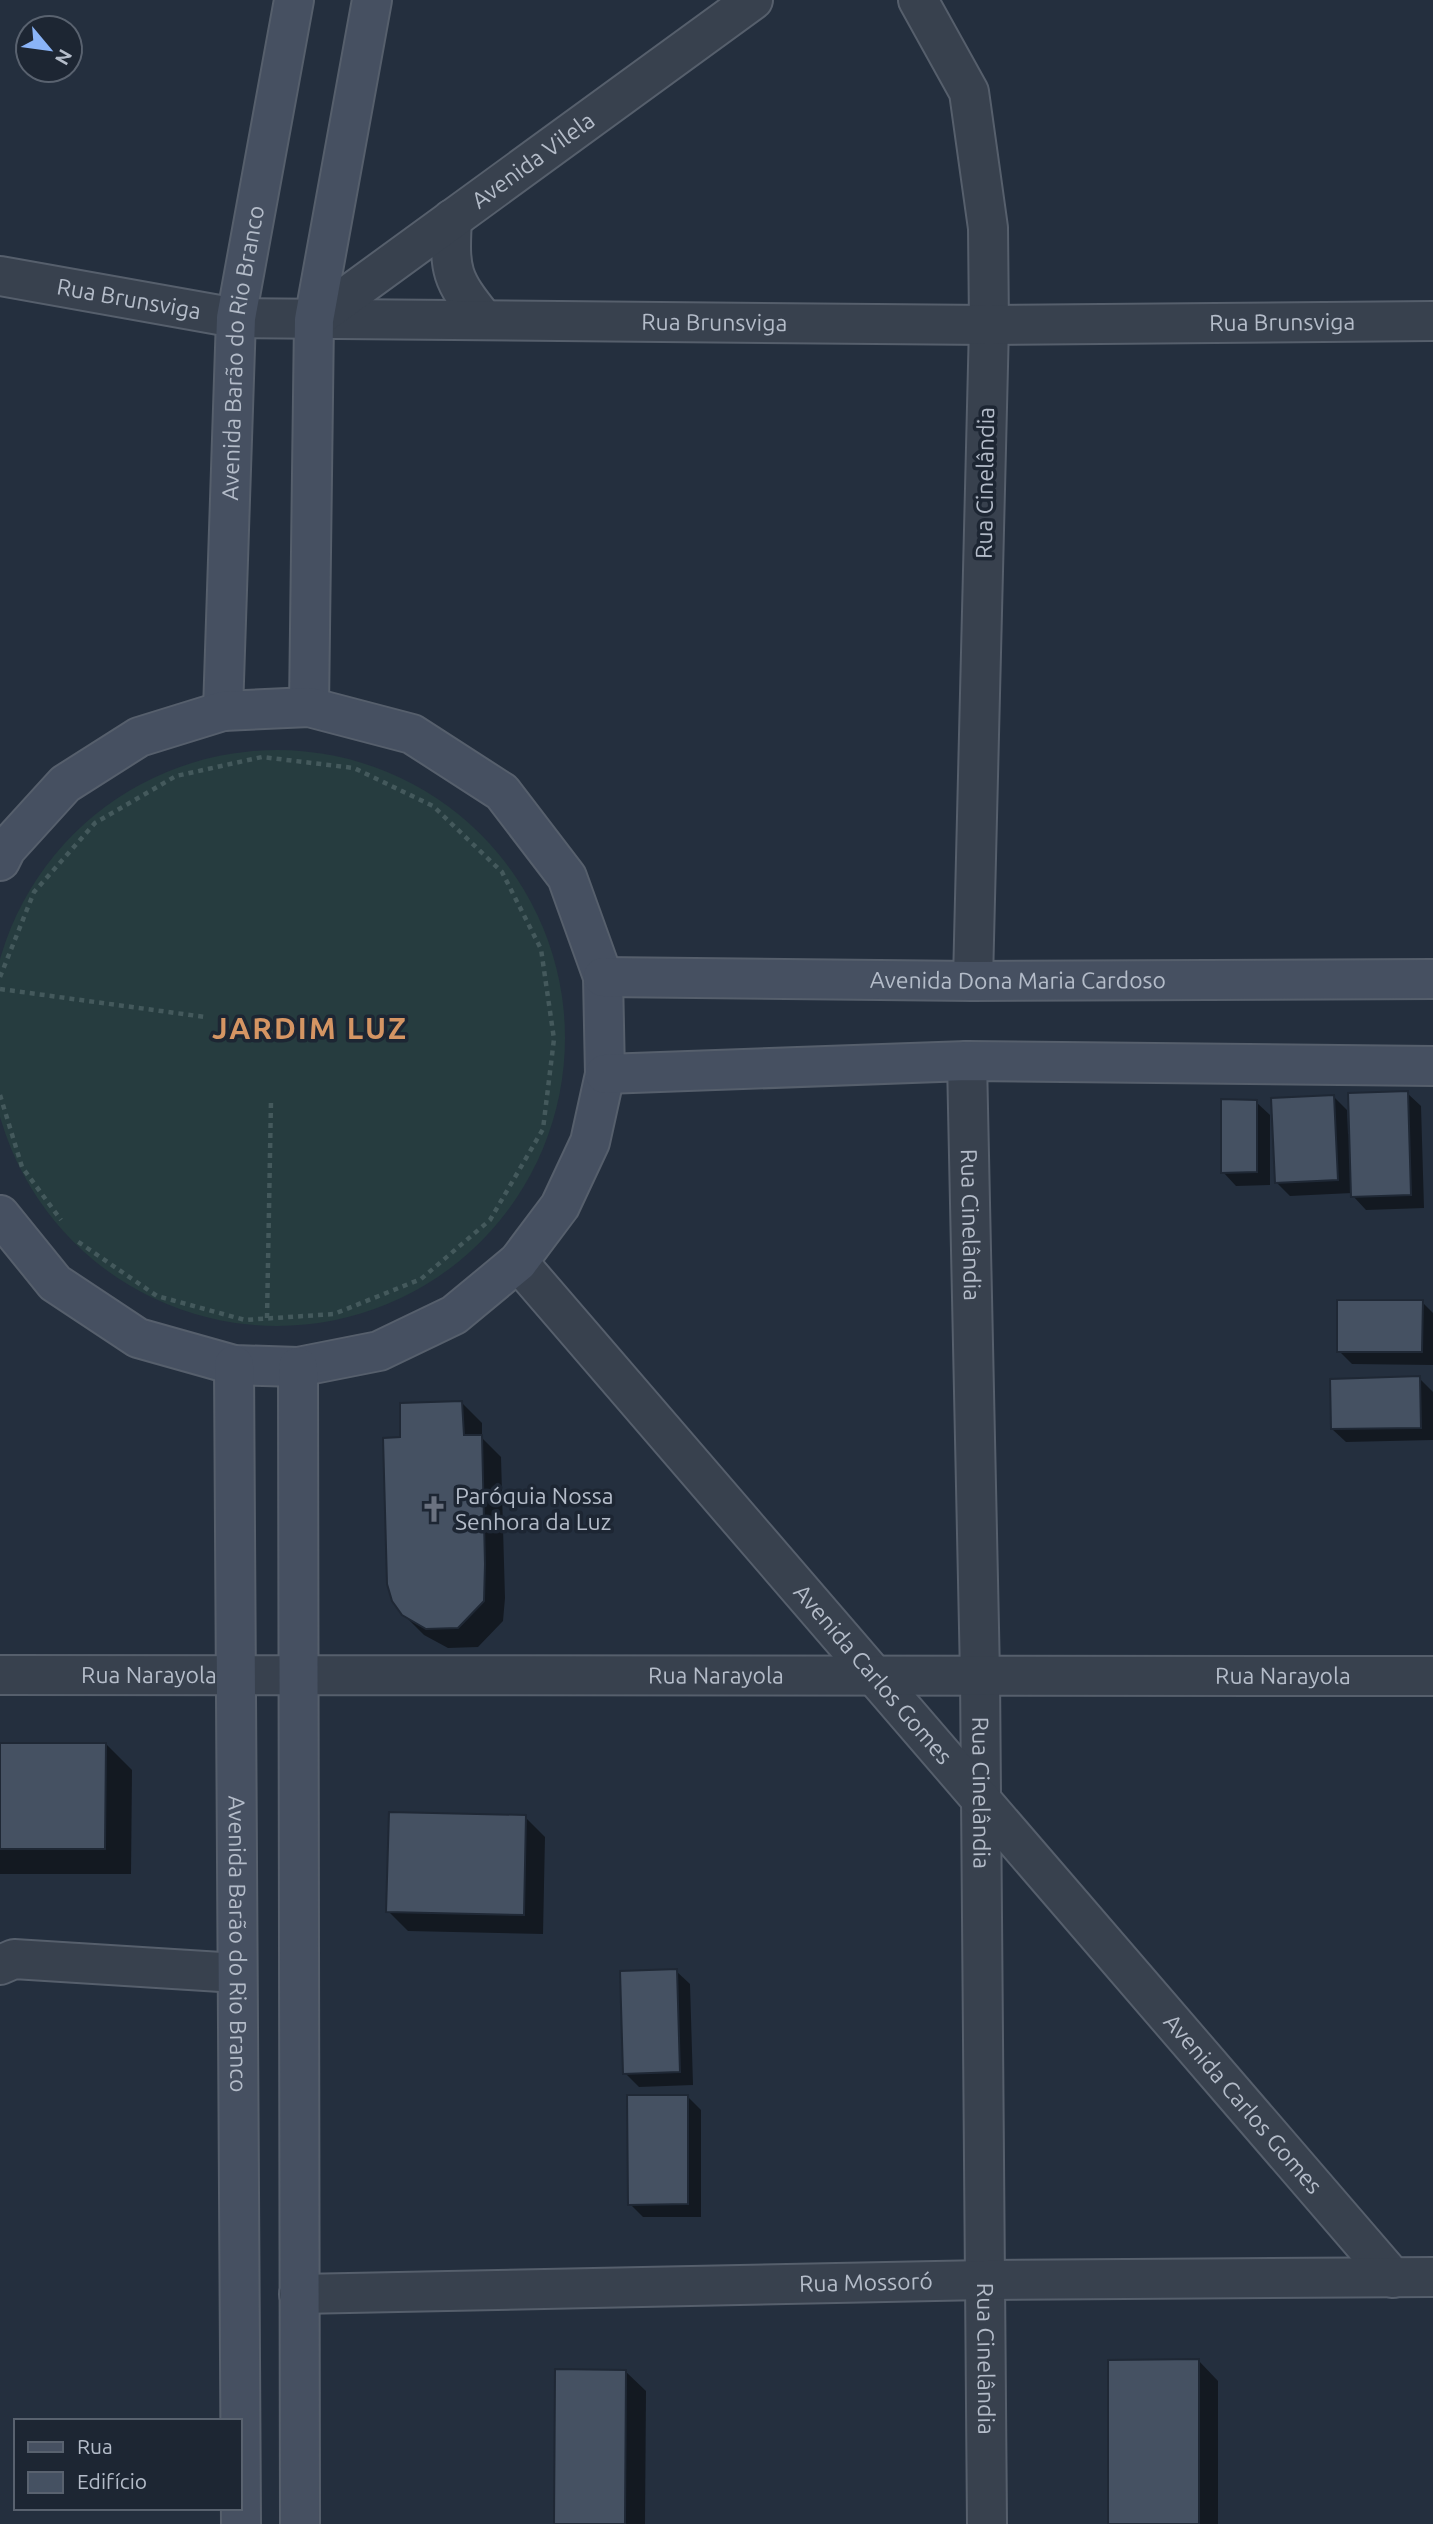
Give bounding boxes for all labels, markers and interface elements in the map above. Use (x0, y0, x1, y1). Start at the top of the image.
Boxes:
north arrow (14, 14, 84, 84)
text: N (51, 46, 77, 69)
street label: Avenida Vilela (467, 107, 599, 213)
street label: Avenida Barão do Rio Branco (217, 203, 268, 501)
street label: Rua Brunsviga (55, 273, 203, 324)
street label: Rua Brunsviga (641, 309, 787, 335)
street label: Rua Brunsviga (1209, 309, 1355, 335)
street label: Rua Cinelândia (971, 407, 998, 559)
street label: Avenida Dona Maria Cardoso (870, 967, 1166, 993)
district label: JARDIM LUZ (212, 1011, 408, 1045)
street label: Rua Cinelândia (957, 1149, 985, 1301)
place label: Paróquia Nossa Senhora da Luz (455, 1483, 613, 1534)
church icon: Paróquia Nossa Senhora da Luz (419, 1494, 449, 1524)
street label: Avenida Carlos Gomes (789, 1579, 957, 1769)
street label: Rua Narayola (81, 1662, 217, 1687)
street label: Rua Narayola (648, 1662, 784, 1688)
street label: Rua Narayola (1215, 1663, 1351, 1688)
street label: Rua Cinelândia (968, 1717, 995, 1869)
street label: Avenida Barão do Rio Branco (225, 1795, 251, 2093)
street label: Avenida Carlos Gomes (1159, 2009, 1327, 2198)
street label: Rua Mossoró (799, 2268, 933, 2296)
street label: Rua Cinelândia (973, 2283, 999, 2435)
legend (14, 2419, 242, 2510)
text: Rua (77, 2434, 113, 2458)
text: Edifício (77, 2469, 147, 2493)

